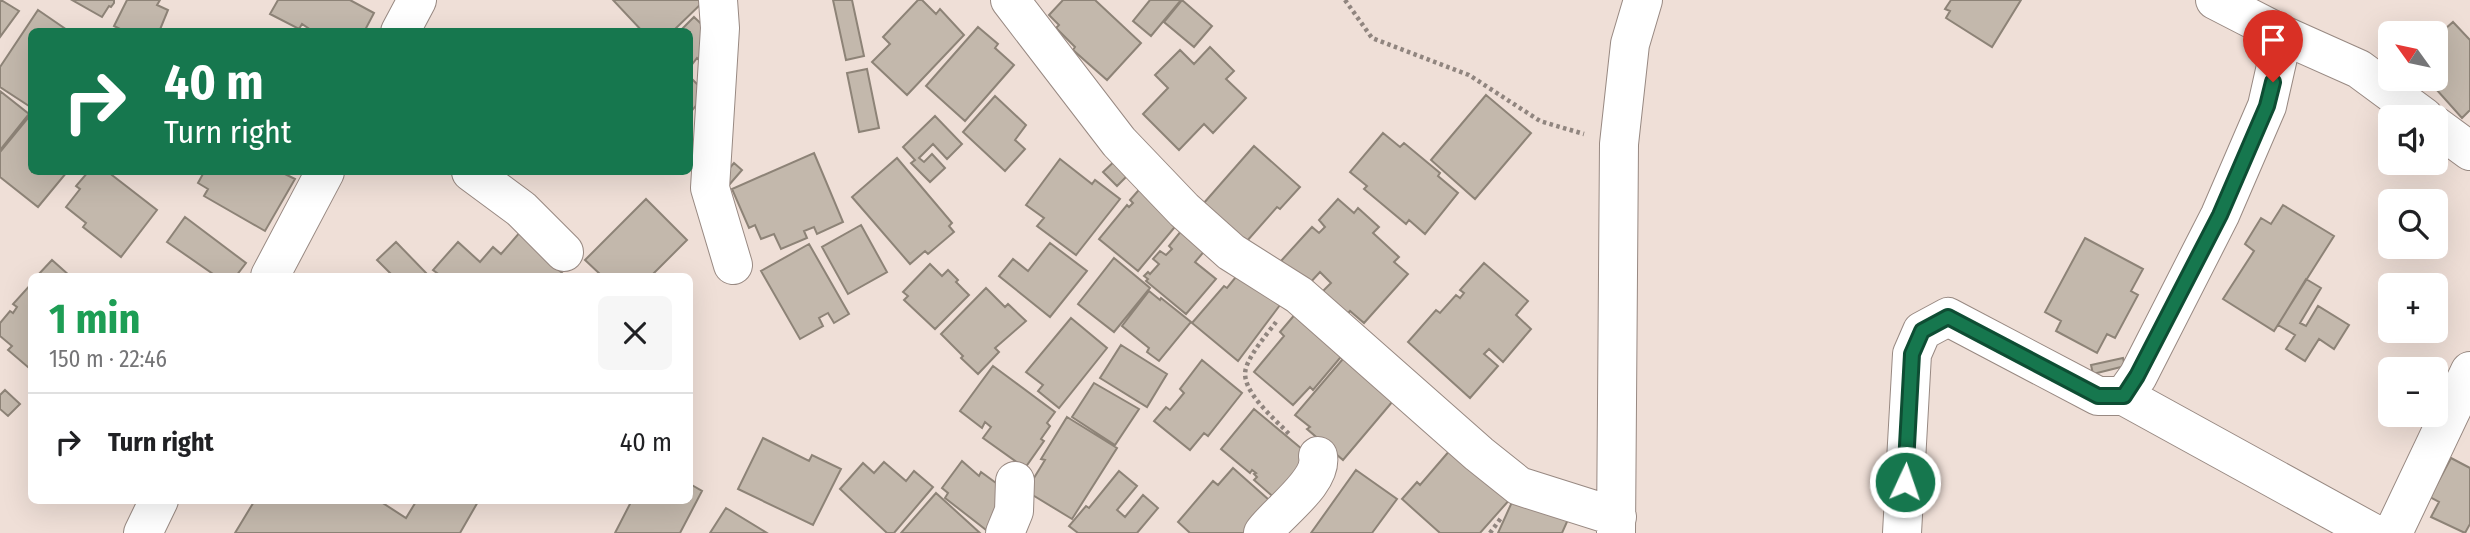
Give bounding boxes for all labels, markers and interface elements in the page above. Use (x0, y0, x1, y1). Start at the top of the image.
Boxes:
pin (2243, 10, 2303, 82)
icon: arrive (2254, 21, 2292, 59)
north arrow (2378, 21, 2448, 91)
map controls (2378, 21, 2448, 427)
text: 40 m (164, 53, 264, 112)
icon: right (49, 56, 140, 147)
button: sound (2378, 105, 2448, 175)
text: Turn right (164, 113, 291, 151)
button: search (2378, 189, 2448, 259)
button: + (2378, 273, 2448, 343)
text: 1 min (49, 294, 140, 344)
button: close (598, 296, 672, 370)
text: 150 m · 22:46 (49, 345, 167, 373)
button: − (2378, 357, 2448, 427)
icon: right (49, 423, 87, 461)
text: Turn right (108, 427, 214, 458)
text: 40 m (620, 427, 672, 458)
position arrow (1868, 445, 1942, 519)

